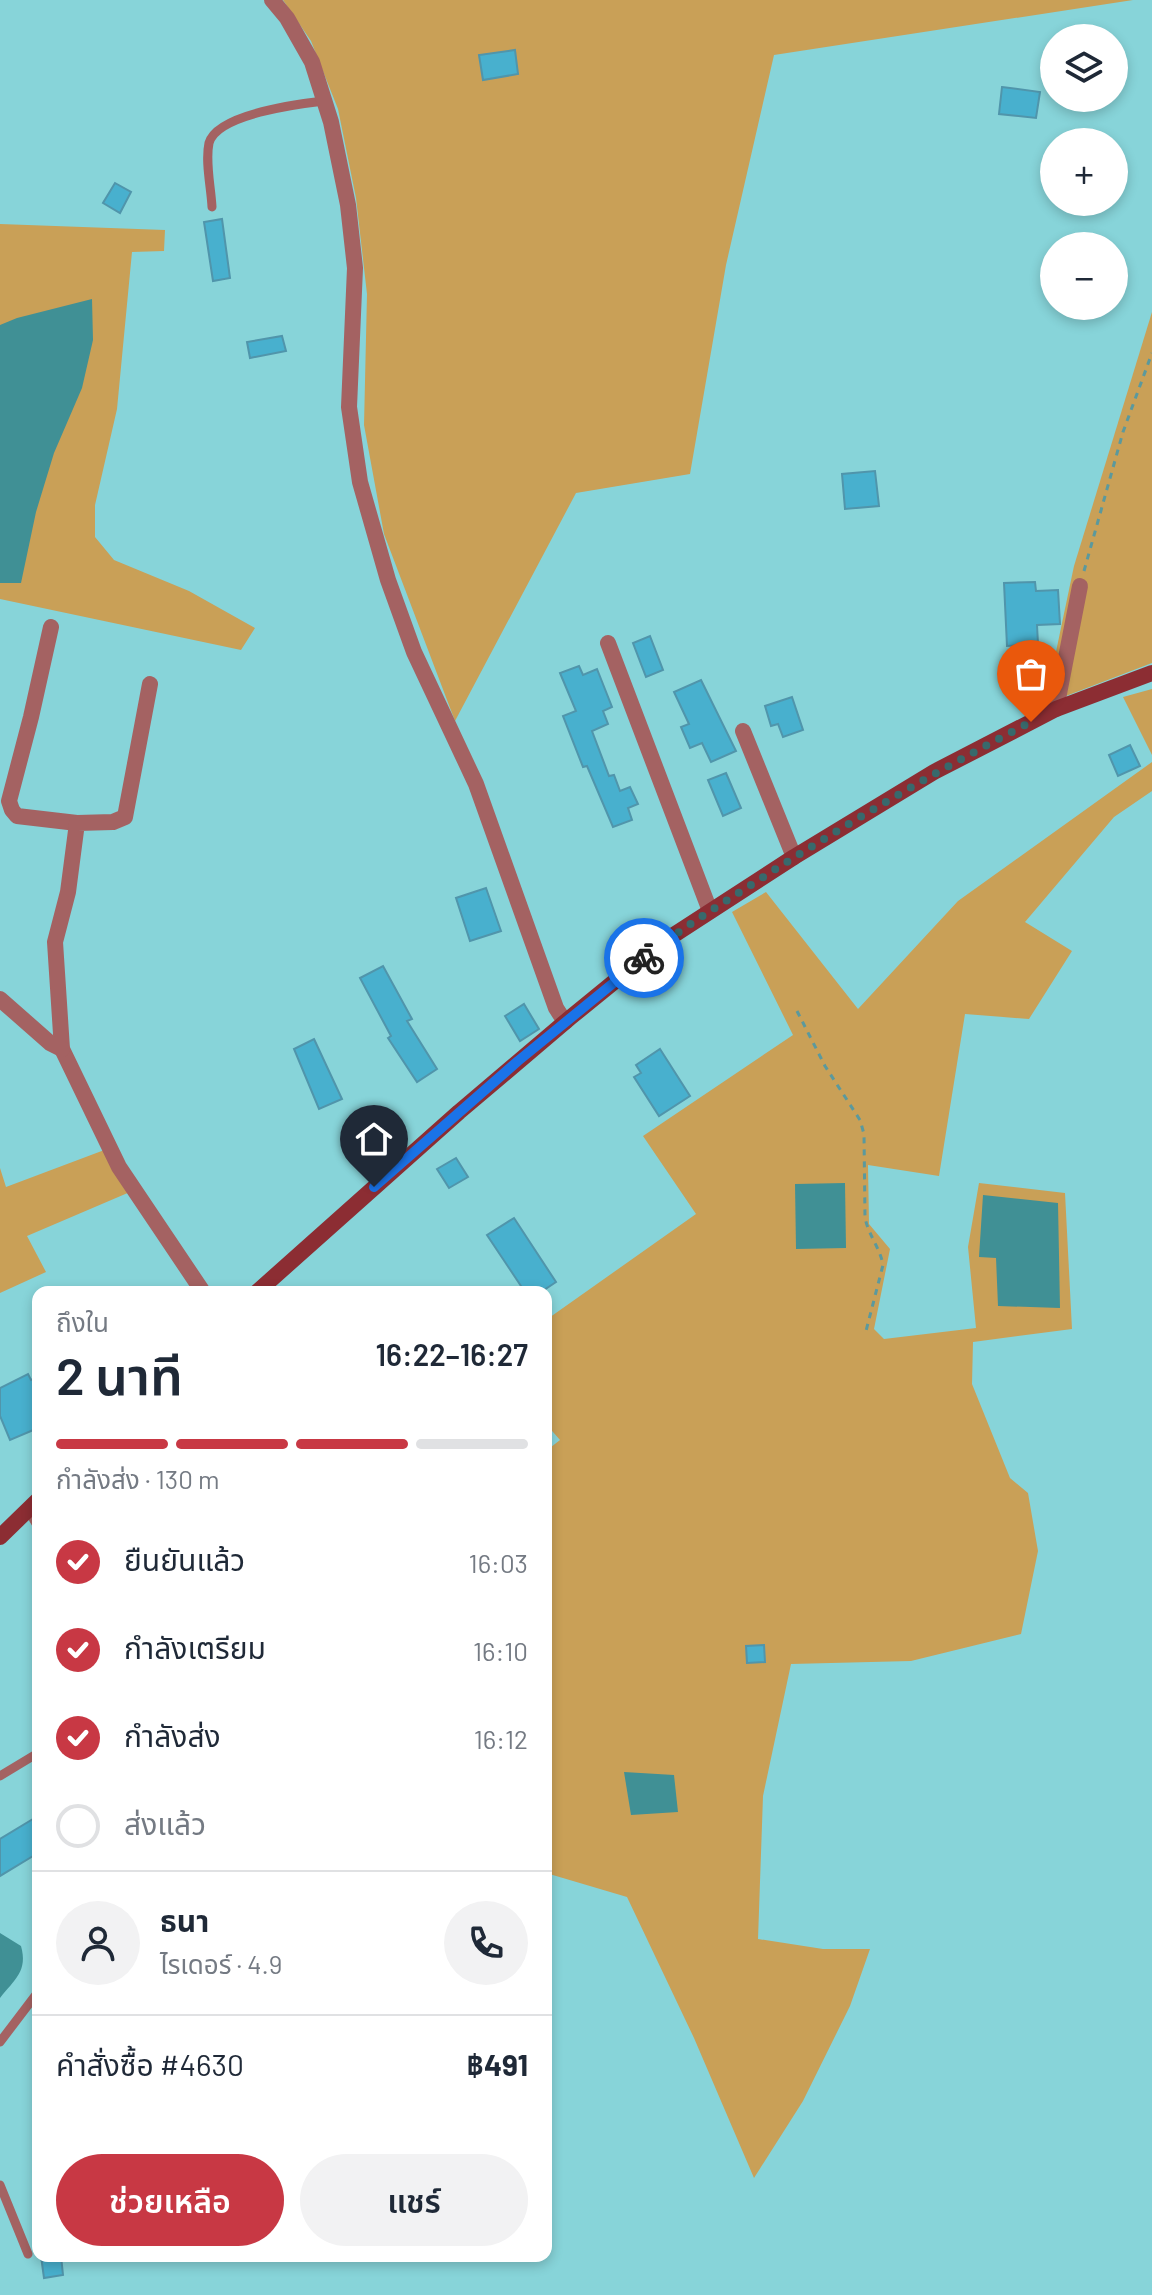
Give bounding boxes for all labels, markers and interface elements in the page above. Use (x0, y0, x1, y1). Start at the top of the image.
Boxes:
map controls (1040, 24, 1128, 320)
button: layers (1040, 24, 1128, 112)
button: + (1040, 128, 1128, 216)
button: − (1040, 232, 1128, 320)
pin (997, 640, 1065, 722)
icon: bag (1009, 652, 1053, 696)
courier (604, 918, 684, 998)
icon: bike (622, 936, 666, 980)
pin (340, 1105, 408, 1187)
icon: home (352, 1117, 396, 1161)
text: ถึงใน (56, 1306, 109, 1337)
text: 16:22–16:27 (376, 1336, 528, 1372)
text: 2 นาที (56, 1343, 183, 1405)
text: กำลังส่ง · 130 m (56, 1463, 220, 1494)
icon: check (56, 1540, 100, 1584)
text: ยืนยันแล้ว (124, 1541, 245, 1577)
text: 16:03 (469, 1547, 528, 1578)
icon: check (56, 1628, 100, 1672)
text: กำลังเตรียม (124, 1629, 266, 1665)
text: 16:10 (473, 1635, 528, 1666)
icon: check (56, 1716, 100, 1760)
text: กำลังส่ง (124, 1717, 221, 1753)
text: 16:12 (474, 1723, 528, 1754)
text: ส่งแล้ว (124, 1805, 206, 1841)
button: person (56, 1901, 140, 1985)
button: phone (444, 1901, 528, 1985)
text: ธนา (160, 1902, 209, 1938)
text: ไรเดอร์ · 4.9 (160, 1948, 282, 1979)
text: คำสั่งซื้อ #4630 (56, 2046, 244, 2082)
text: ฿491 (466, 2046, 528, 2082)
button: ช่วยเหลือ (56, 2154, 284, 2246)
button: แชร์ (300, 2154, 528, 2246)

